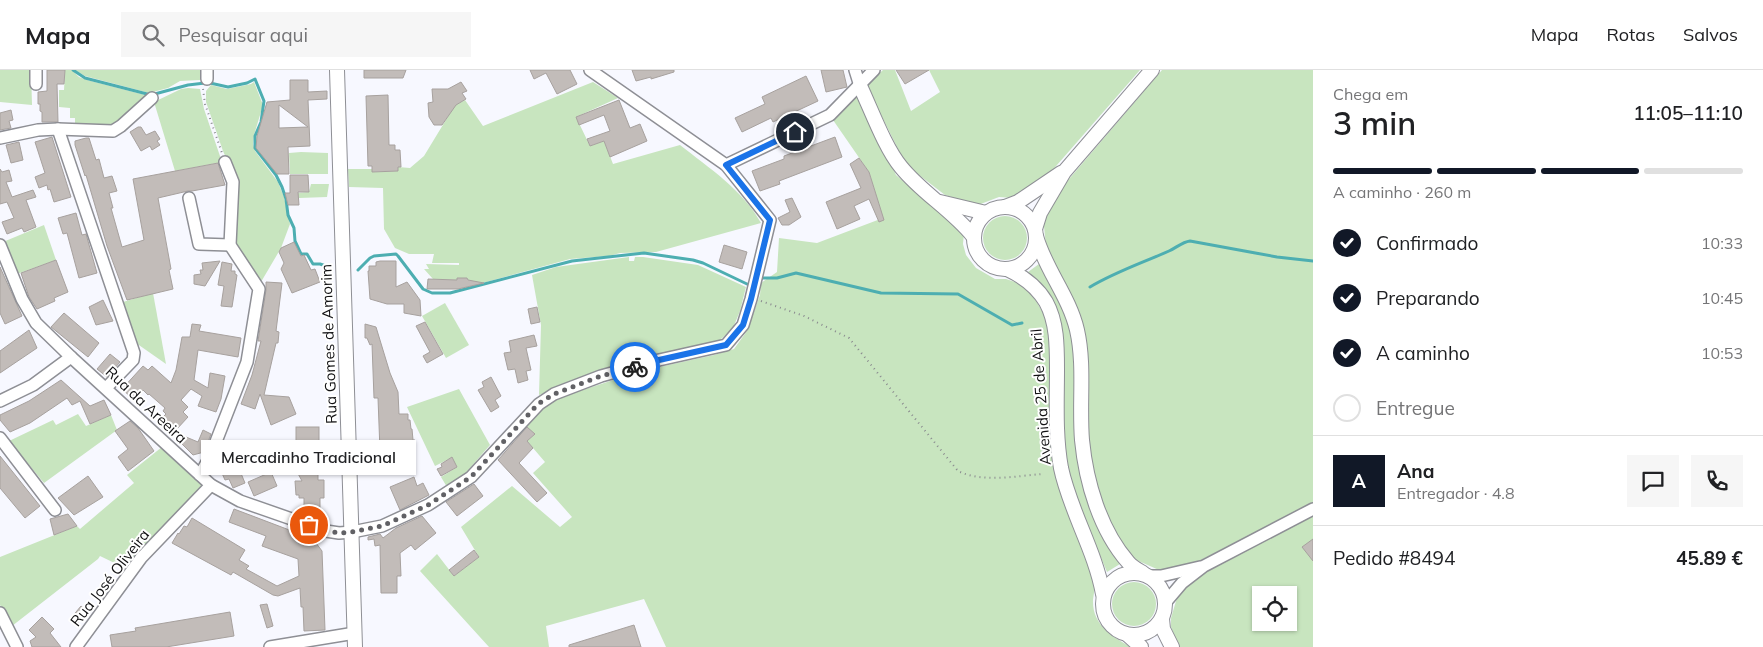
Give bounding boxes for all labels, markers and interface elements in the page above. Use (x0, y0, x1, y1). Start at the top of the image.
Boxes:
search box (121, 12, 471, 57)
text: Mapa (25, 20, 91, 50)
icon: search (139, 21, 167, 49)
text: Pesquisar aqui (179, 23, 308, 47)
text: Mapa (1531, 23, 1579, 46)
text: Rotas (1607, 23, 1655, 46)
text: Salvos (1683, 23, 1738, 46)
text: Chega em (1333, 84, 1408, 104)
text: 11:05–11:10 (1633, 101, 1743, 125)
text: 3 min (1333, 103, 1416, 143)
pin (774, 111, 816, 153)
icon: home (781, 118, 809, 146)
text: A caminho · 260 m (1333, 182, 1471, 202)
icon: check (1333, 229, 1361, 257)
text: Confirmado (1376, 231, 1478, 255)
text: 10:33 (1701, 233, 1743, 253)
street label: Rua Gomes de Amorim (316, 264, 341, 424)
icon: check (1333, 284, 1361, 312)
text: Preparando (1376, 286, 1480, 310)
text: 10:45 (1701, 288, 1743, 308)
street label: Avenida 25 de Abril (1026, 328, 1055, 466)
icon: check (1333, 339, 1361, 367)
text: A caminho (1376, 341, 1470, 365)
courier (610, 342, 660, 392)
text: 10:53 (1701, 343, 1743, 363)
icon: bike (621, 353, 649, 381)
street label: Rua da Areeira (102, 362, 191, 447)
text: Entregue (1376, 396, 1455, 420)
callout: Mercadinho Tradicional (202, 440, 416, 475)
text: Mercadinho Tradicional (221, 447, 396, 467)
button: chat (1627, 455, 1679, 507)
button: phone (1691, 455, 1743, 507)
text: Ana (1397, 459, 1435, 483)
text: A (1352, 469, 1366, 493)
text: Entregador · 4.8 (1397, 483, 1514, 503)
pin (288, 504, 330, 546)
icon: bag (295, 511, 323, 539)
street label: Rua José Oliveira (66, 525, 153, 630)
text: Pedido #8494 (1333, 546, 1455, 570)
text: 45.89 € (1676, 546, 1743, 570)
map controls (1252, 586, 1297, 631)
button: locate (1252, 586, 1297, 631)

